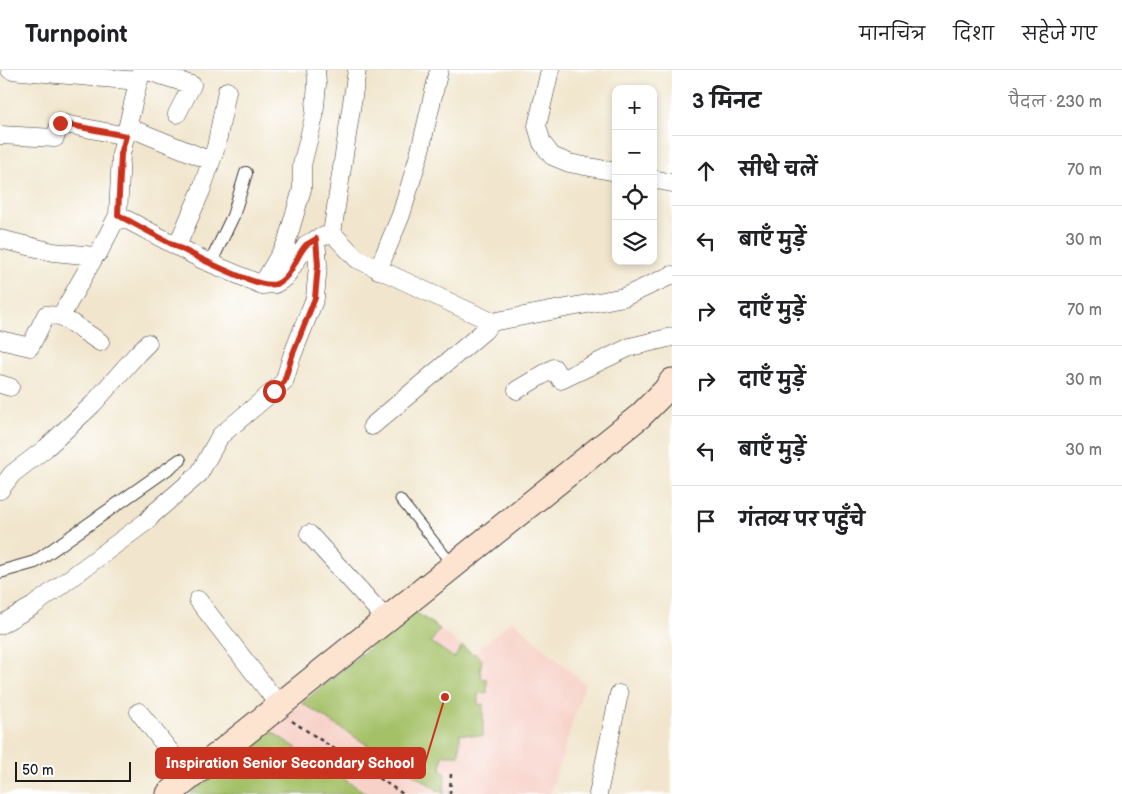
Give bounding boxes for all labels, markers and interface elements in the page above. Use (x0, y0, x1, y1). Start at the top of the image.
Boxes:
text: Turnpoint (25, 20, 128, 49)
text: मानचित्र (859, 24, 925, 45)
text: दिशा (953, 24, 994, 45)
text: सहेजे गए (1022, 24, 1097, 45)
map controls (612, 85, 657, 265)
button: + (612, 85, 657, 130)
text: 3 मिनट (692, 89, 761, 114)
text: पैदल · 230 m (1009, 93, 1102, 112)
route end (49, 112, 72, 135)
button: − (612, 130, 657, 175)
icon: ahead (692, 157, 720, 185)
text: सीधे चलें (739, 159, 817, 182)
text: 70 m (1067, 161, 1102, 180)
button: locate (612, 175, 657, 220)
button: layers (612, 220, 657, 265)
icon: left (692, 227, 720, 255)
text: बाएँ मुड़ें (739, 229, 806, 252)
text: 30 m (1065, 231, 1102, 250)
icon: right (692, 297, 720, 325)
text: दाएँ मुड़ें (739, 299, 805, 322)
text: 70 m (1067, 301, 1102, 320)
icon: right (692, 367, 720, 395)
text: दाएँ मुड़ें (739, 369, 805, 392)
text: 30 m (1065, 371, 1102, 390)
route start (263, 380, 286, 403)
icon: left (692, 437, 720, 465)
text: बाएँ मुड़ें (739, 439, 806, 462)
text: 30 m (1065, 441, 1102, 460)
icon: arrive (692, 507, 720, 535)
text: गंतव्य पर पहुँचे (739, 509, 865, 532)
callout: Inspiration Senior Secondary School (156, 748, 425, 778)
text: Inspiration Senior Secondary School (166, 754, 414, 773)
scale bar (15, 759, 131, 782)
text: 50 m (22, 762, 54, 779)

